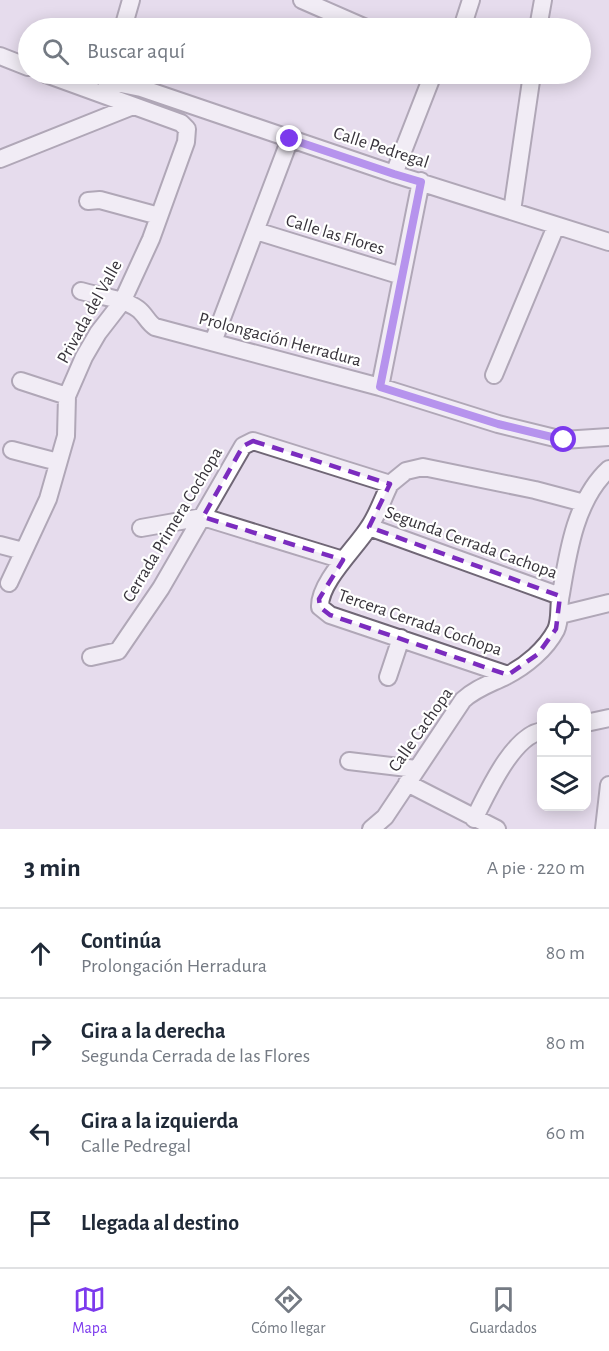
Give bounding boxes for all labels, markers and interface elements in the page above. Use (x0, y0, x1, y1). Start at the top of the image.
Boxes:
search box (18, 18, 591, 84)
icon: search (39, 35, 72, 68)
text: Buscar aquí (87, 40, 185, 62)
street label: Calle Pedregal (331, 124, 431, 172)
route end (276, 125, 302, 151)
street label: Calle las Flores (284, 211, 386, 259)
street label: Privada del Valle (54, 257, 126, 367)
street label: Prolongación Herradura (197, 310, 363, 370)
route start (550, 426, 576, 452)
street label: Cerrada Primera Cochopa (120, 445, 226, 605)
street label: Segunda Cerrada Cachopa (382, 503, 560, 583)
street label: Tercera Cerrada Cochopa (336, 586, 504, 660)
street label: Calle Cachopa (385, 685, 457, 775)
map controls (537, 703, 591, 811)
button: locate (537, 703, 591, 757)
button: layers (537, 757, 591, 811)
text: 3 min (24, 855, 81, 881)
text: A pie · 220 m (487, 858, 585, 878)
text: Continúa (81, 930, 161, 952)
icon: ahead (24, 937, 57, 970)
text: 80 m (546, 943, 585, 963)
text: Prolongación Herradura (81, 956, 267, 976)
text: Gira a la derecha (81, 1020, 226, 1042)
icon: right (24, 1027, 57, 1060)
text: 80 m (546, 1033, 585, 1053)
text: Segunda Cerrada de las Flores (81, 1046, 310, 1066)
text: Gira a la izquierda (81, 1110, 239, 1132)
icon: left (24, 1117, 57, 1150)
text: 60 m (546, 1123, 585, 1143)
text: Calle Pedregal (81, 1136, 191, 1156)
icon: arrive (24, 1207, 57, 1240)
text: Llegada al destino (81, 1212, 239, 1234)
tab: Mapa (72, 1283, 107, 1338)
tab: Cómo llegar (251, 1283, 325, 1338)
tab: Guardados (469, 1283, 537, 1338)

